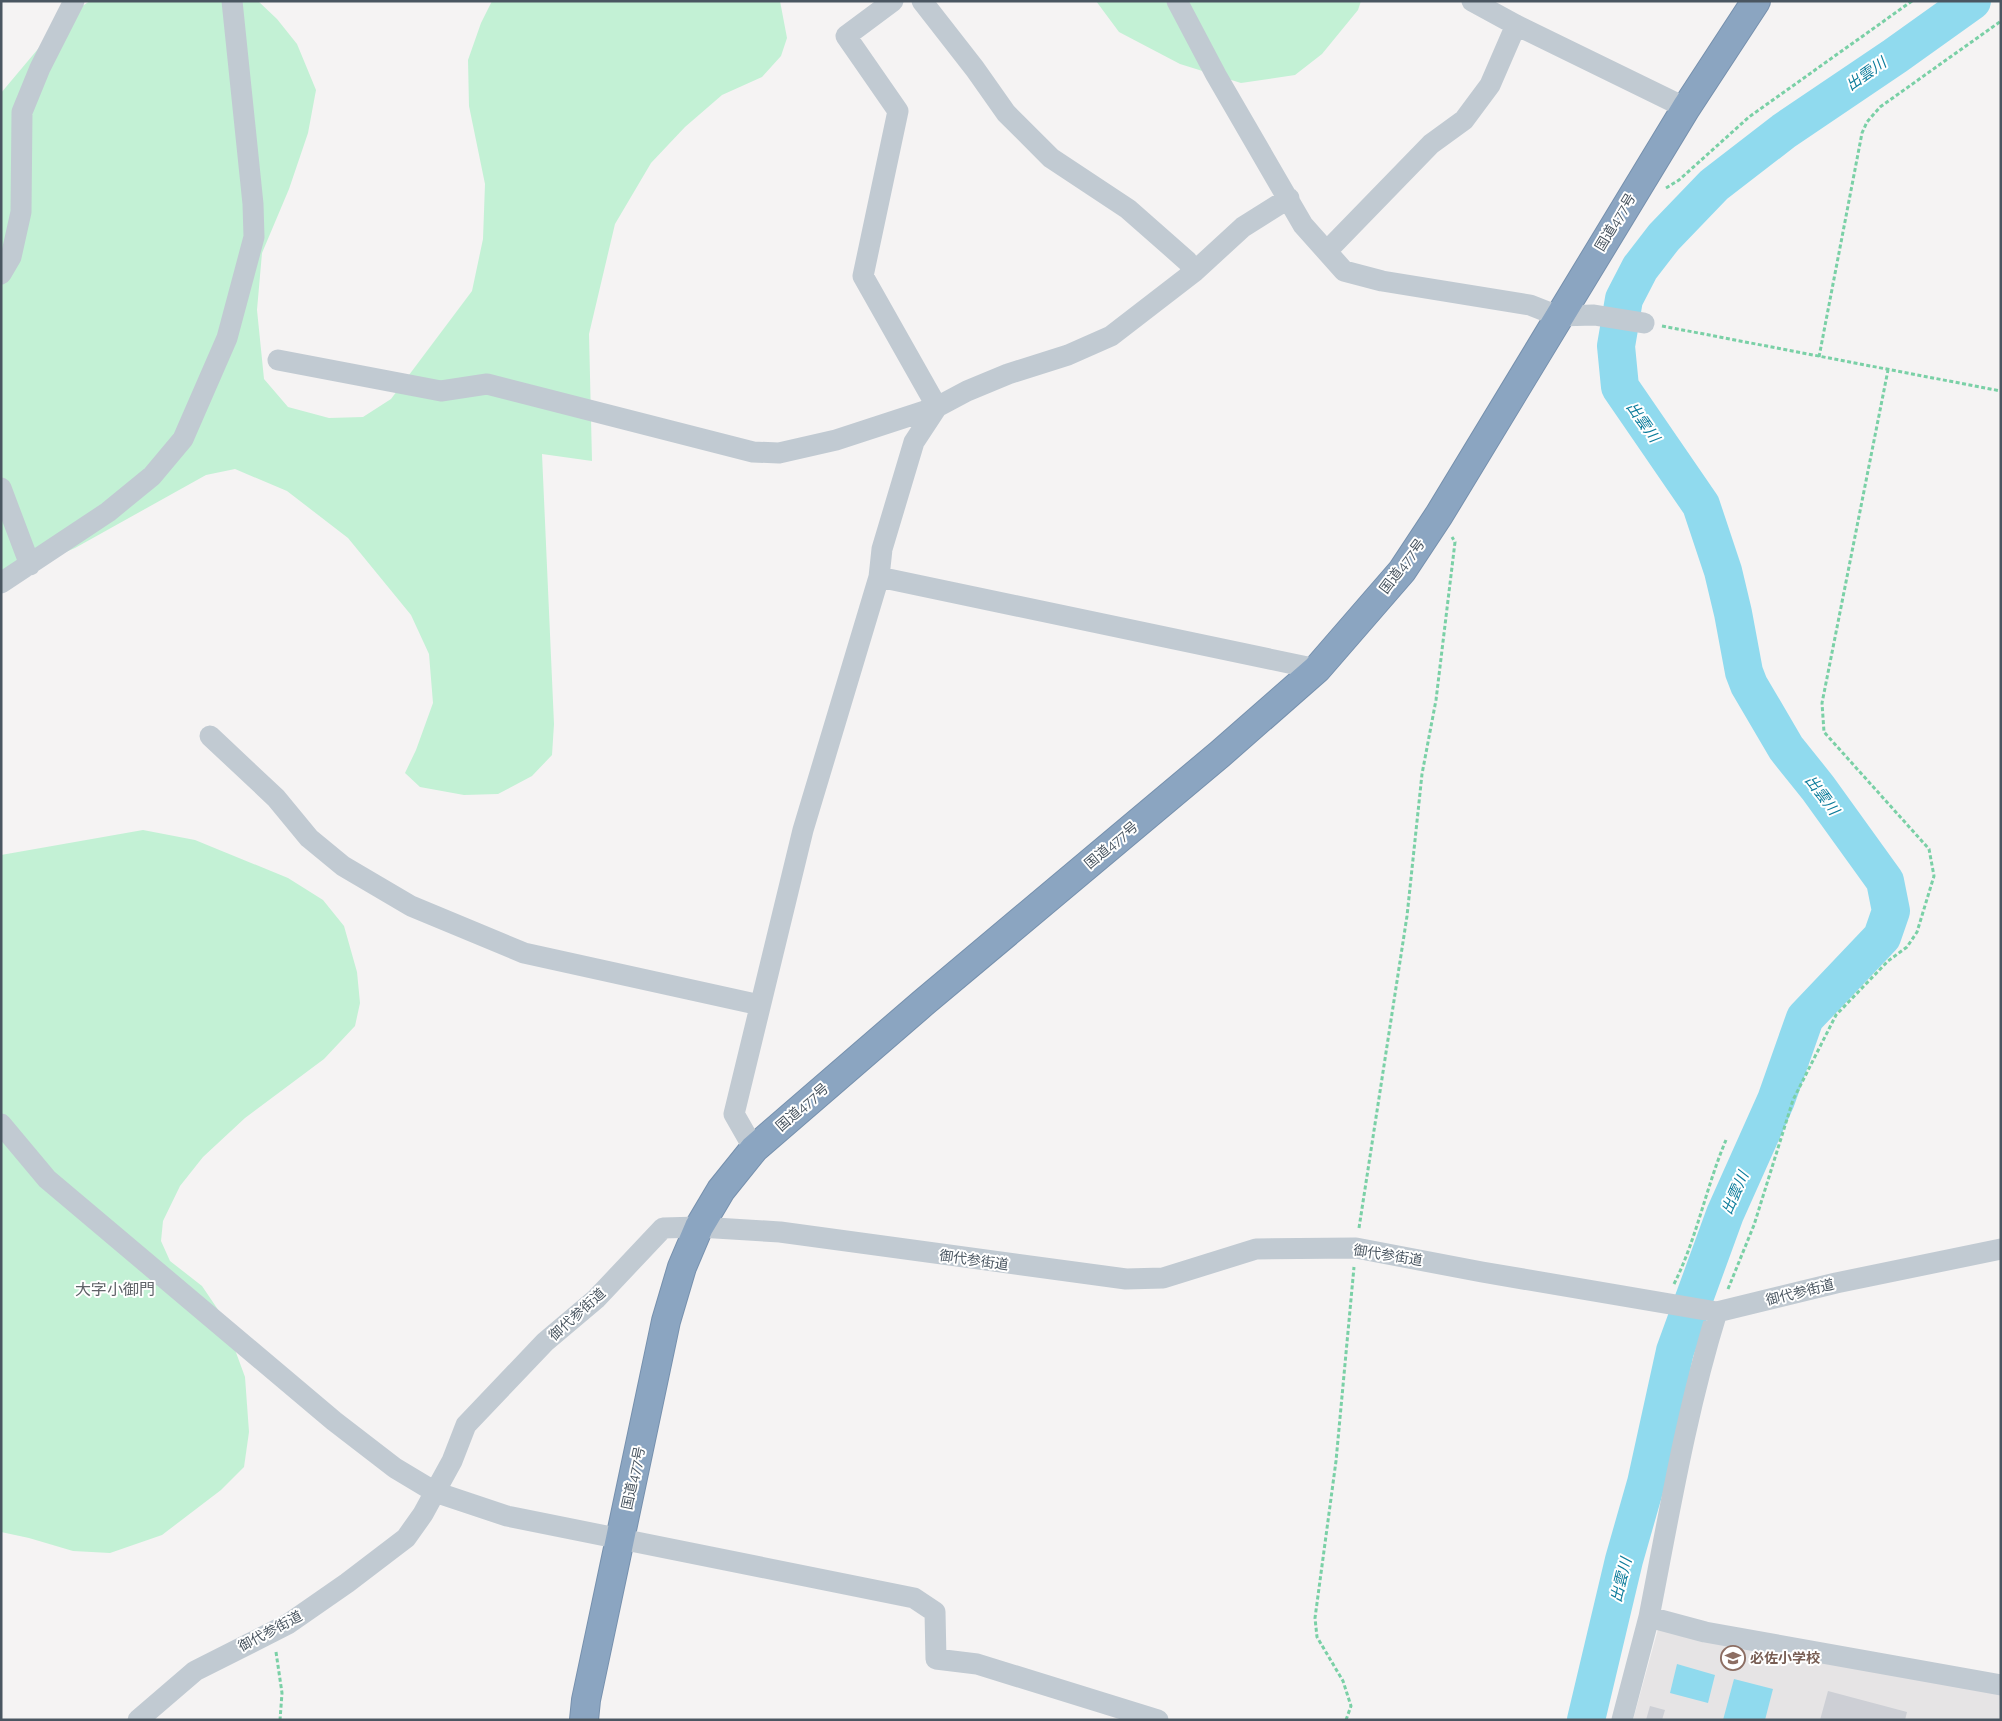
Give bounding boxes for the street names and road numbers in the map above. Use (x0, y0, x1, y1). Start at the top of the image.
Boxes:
street label: 国道477号 (1592, 190, 1638, 254)
street label: 国道477号 (1376, 535, 1428, 597)
street label: 国道477号 (1081, 818, 1141, 872)
street label: 国道477号 (772, 1080, 832, 1134)
street label: 御代参街道 (1352, 1242, 1424, 1268)
street label: 御代参街道 (938, 1247, 1010, 1273)
street label: 御代参街道 (1764, 1276, 1836, 1308)
street label: 御代参街道 (546, 1285, 608, 1343)
street label: 国道477号 (618, 1445, 648, 1511)
street label: 御代参街道 (235, 1608, 305, 1654)

